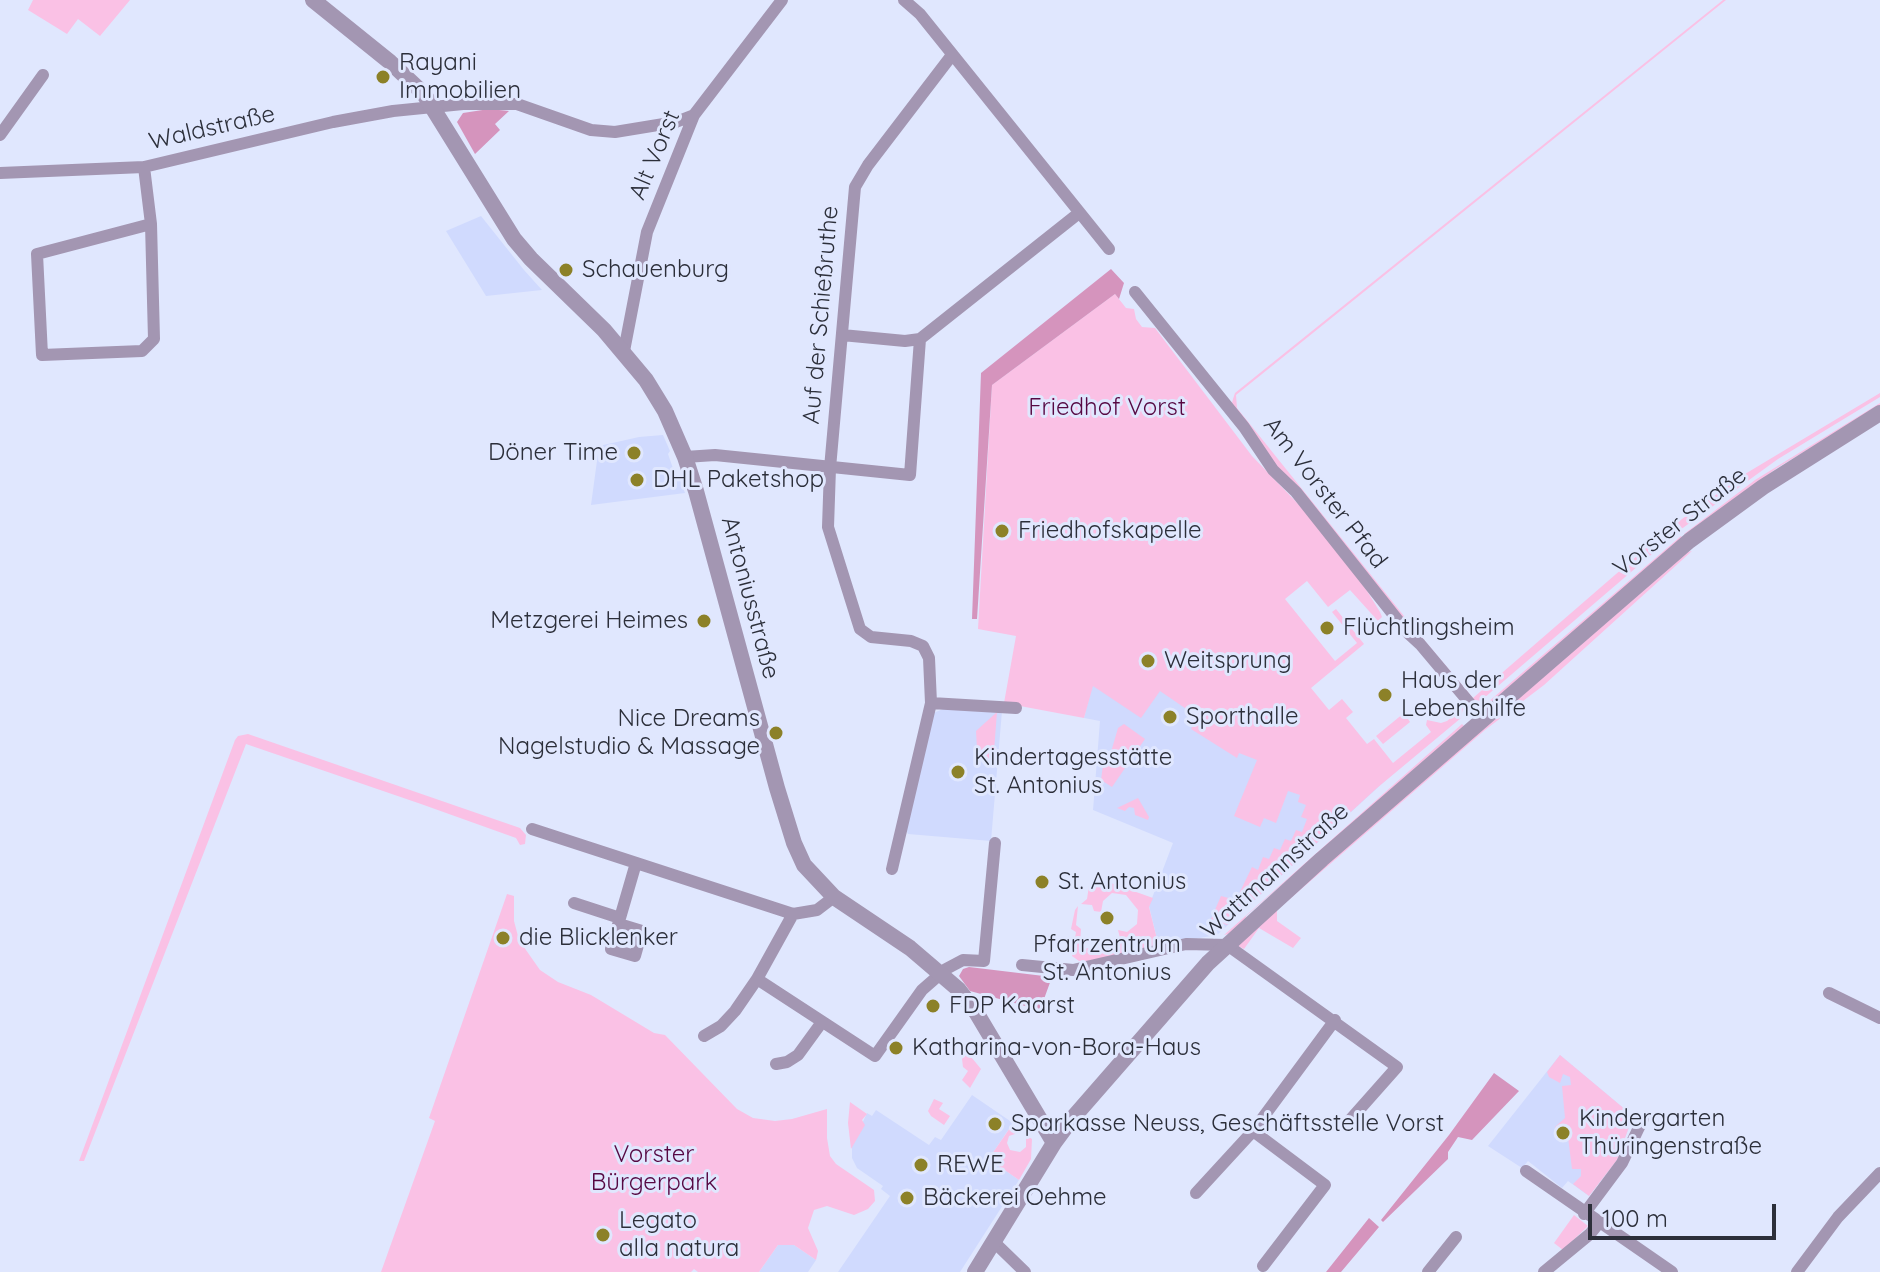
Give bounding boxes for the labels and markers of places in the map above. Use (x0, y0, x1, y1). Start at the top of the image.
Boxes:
place label: Rayani Immobilien (399, 49, 521, 105)
marker: Rayani Immobilien (374, 68, 392, 86)
place label: Schauenburg (582, 256, 729, 284)
marker: Schauenburg (557, 261, 575, 279)
place label: Döner Time (488, 439, 618, 467)
marker: Döner Time (625, 444, 643, 462)
place label: DHL Paketshop (653, 466, 824, 494)
marker: DHL Paketshop (628, 471, 646, 489)
place label: Friedhofskapelle (1018, 517, 1202, 545)
marker: Friedhofskapelle (993, 522, 1011, 540)
place label: Metzgerei Heimes (490, 607, 688, 635)
marker: Metzgerei Heimes (695, 612, 713, 630)
place label: Flüchtlingsheim (1343, 614, 1515, 642)
marker: Flüchtlingsheim (1318, 619, 1336, 637)
place label: Weitsprung (1164, 647, 1292, 675)
marker: Weitsprung (1139, 652, 1157, 670)
place label: Haus der Lebenshilfe (1401, 667, 1526, 723)
marker: Haus der Lebenshilfe (1376, 686, 1394, 704)
place label: Sporthalle (1186, 703, 1298, 731)
place label: Nice Dreams Nagelstudio & Massage (498, 705, 760, 761)
marker: Sporthalle (1161, 708, 1179, 726)
marker: Nice Dreams Nagelstudio & Massage (767, 724, 785, 742)
place label: Kindertagesstätte St. Antonius (974, 744, 1172, 800)
marker: Kindertagesstätte St. Antonius (949, 763, 967, 781)
place label: St. Antonius (1058, 868, 1186, 896)
marker: St. Antonius (1033, 873, 1051, 891)
marker: Pfarrzentrum St. Antonius (1098, 909, 1116, 927)
place label: die Blicklenker (519, 924, 678, 952)
marker: die Blicklenker (494, 929, 512, 947)
place label: Pfarrzentrum St. Antonius (1033, 931, 1181, 987)
place label: FDP Kaarst (949, 992, 1075, 1020)
marker: FDP Kaarst (924, 997, 942, 1015)
place label: Katharina-von-Bora-Haus (912, 1034, 1201, 1062)
marker: Katharina-von-Bora-Haus (887, 1039, 905, 1057)
place label: Kindergarten Thüringenstraße (1579, 1105, 1762, 1161)
place label: Sparkasse Neuss, Geschäftsstelle Vorst (1011, 1110, 1444, 1138)
marker: Sparkasse Neuss, Geschäftsstelle Vorst (986, 1115, 1004, 1133)
marker: Kindergarten Thüringenstraße (1554, 1124, 1572, 1142)
place label: REWE (937, 1151, 1004, 1179)
marker: REWE (912, 1156, 930, 1174)
place label: Bäckerei Oehme (923, 1184, 1107, 1212)
marker: Bäckerei Oehme (898, 1189, 916, 1207)
place label: Legato alla natura (619, 1207, 739, 1263)
marker: Legato alla natura (594, 1226, 612, 1244)

